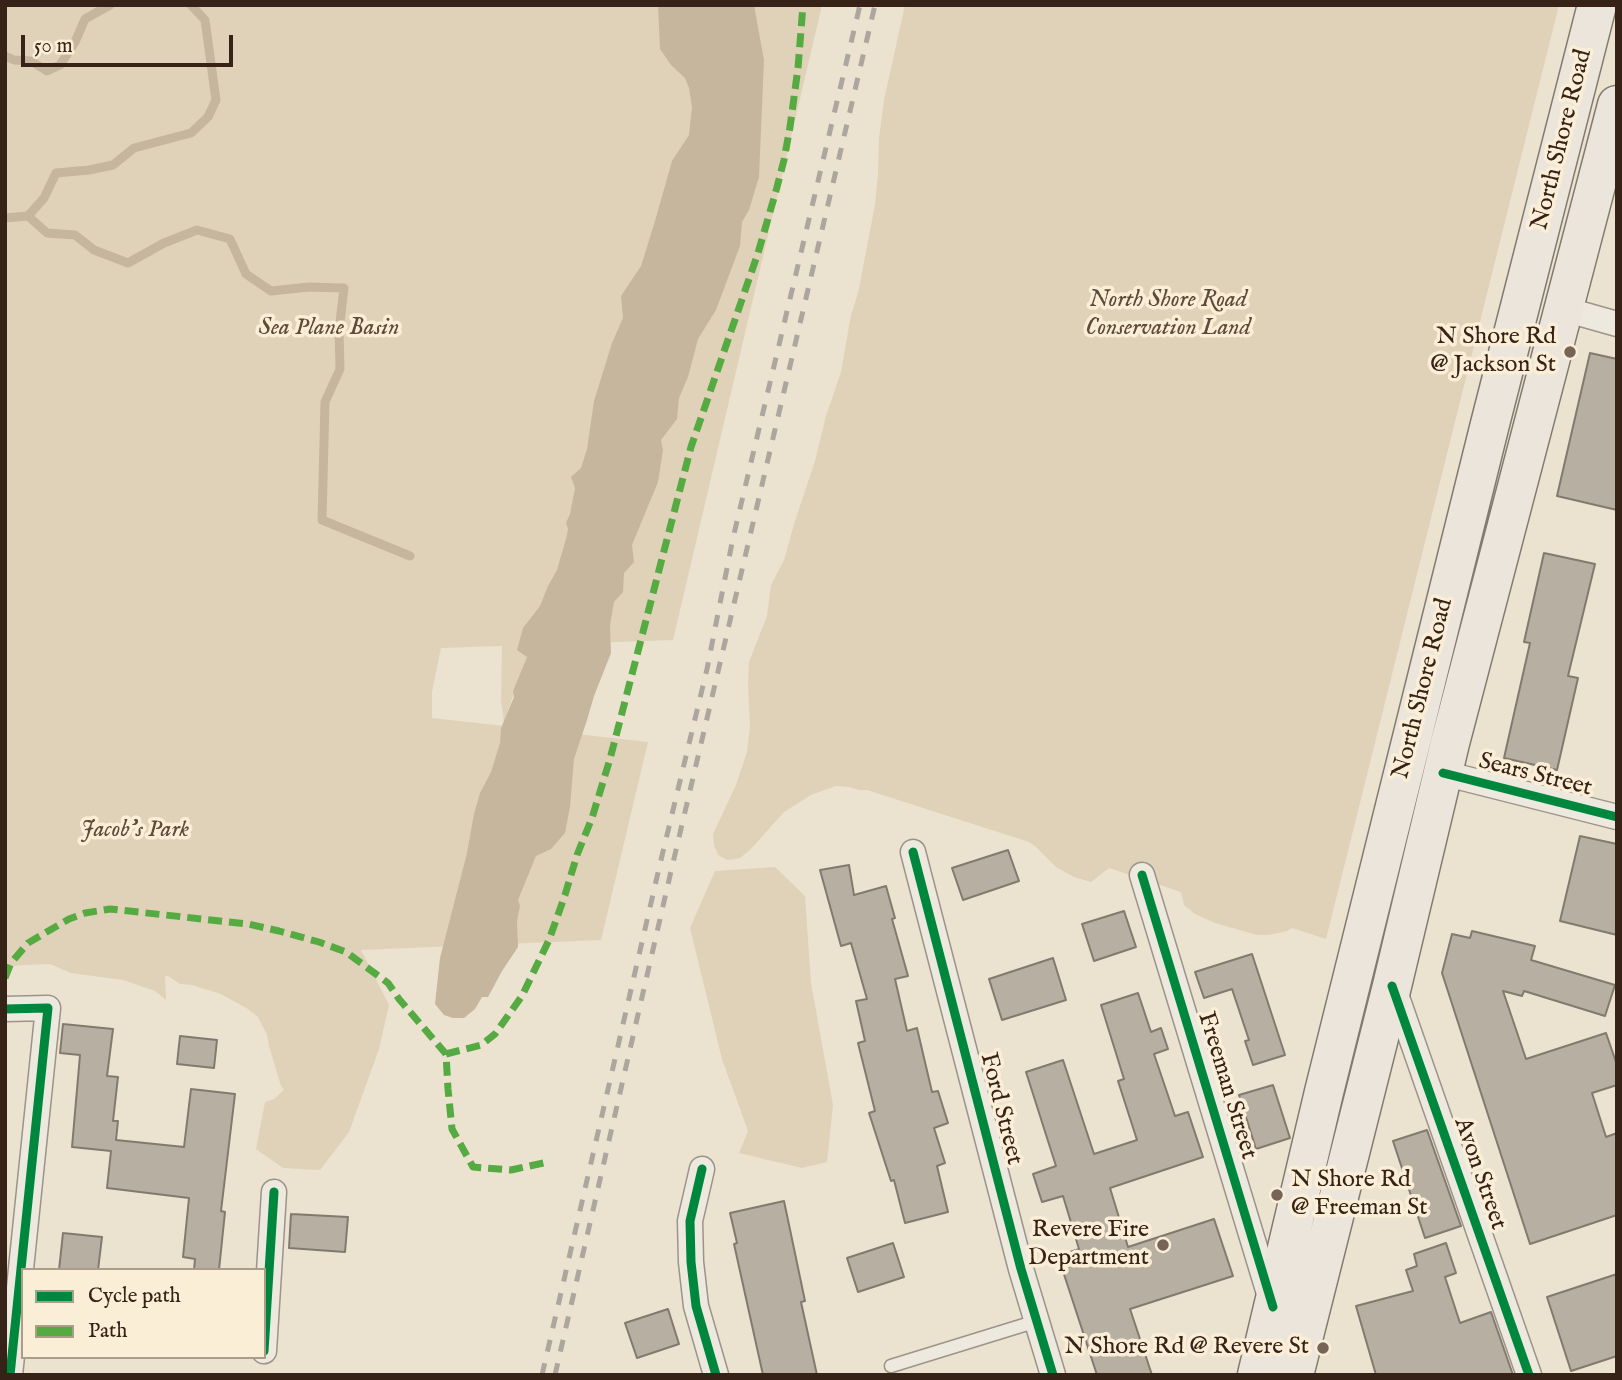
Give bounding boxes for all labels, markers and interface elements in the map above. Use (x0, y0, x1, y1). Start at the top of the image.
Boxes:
scale bar (24, 21, 236, 65)
text: 50 m (34, 33, 73, 60)
street label: North Shore Road (1527, 47, 1599, 233)
park label: North Shore Road Conservation Land (1085, 287, 1251, 343)
park label: Sea Plane Basin (258, 315, 400, 343)
place label: N Shore Rd @ Jackson St (1430, 324, 1556, 380)
marker: N Shore Rd @ Jackson St (1562, 344, 1578, 360)
street label: North Shore Road (1388, 596, 1460, 782)
street label: Sears Street (1475, 748, 1595, 804)
park label: Jacob's Park (81, 817, 189, 845)
street label: Freeman Street (1190, 1009, 1262, 1163)
street label: Ford Street (972, 1050, 1028, 1168)
street label: Avon Street (1446, 1114, 1512, 1234)
place label: N Shore Rd @ Freeman St (1291, 1167, 1428, 1223)
marker: N Shore Rd @ Freeman St (1269, 1187, 1285, 1203)
place label: Revere Fire Department (1028, 1217, 1149, 1273)
marker: Revere Fire Department (1155, 1237, 1171, 1253)
legend (21, 1268, 266, 1359)
text: Cycle path (88, 1283, 181, 1310)
text: Path (88, 1318, 127, 1345)
place label: N Shore Rd @ Revere St (1064, 1334, 1309, 1362)
marker: N Shore Rd @ Revere St (1315, 1340, 1331, 1356)

